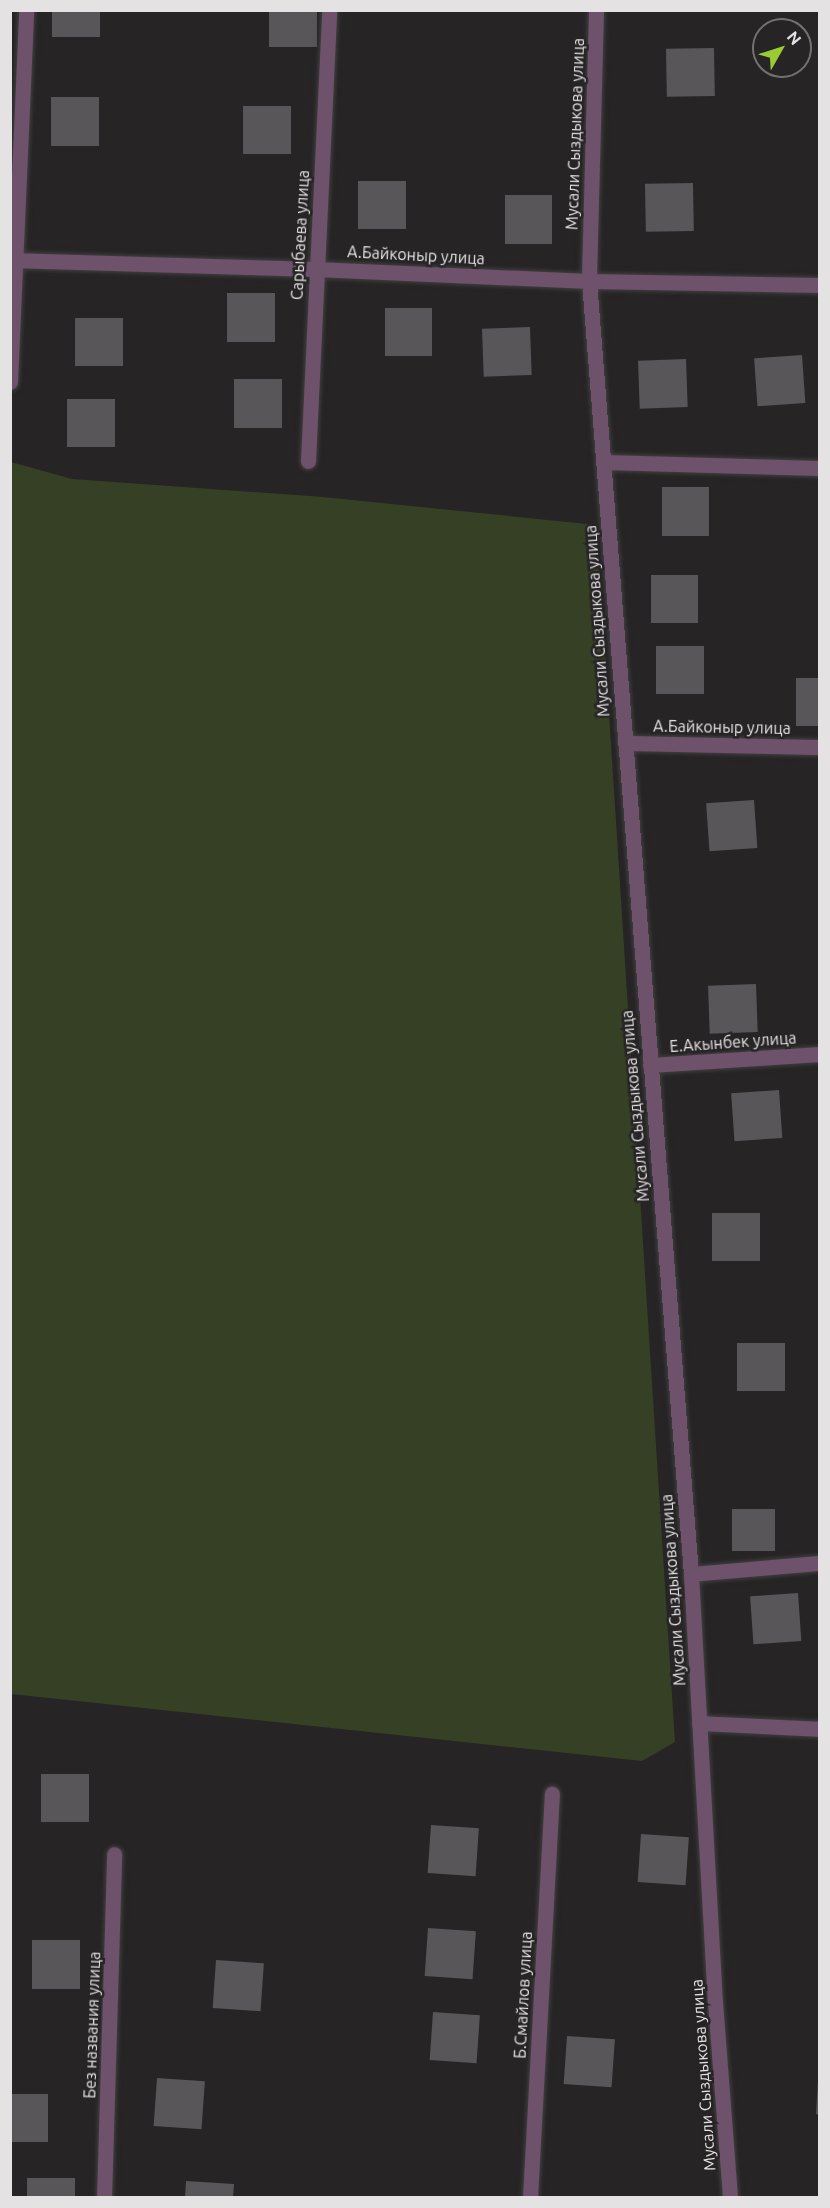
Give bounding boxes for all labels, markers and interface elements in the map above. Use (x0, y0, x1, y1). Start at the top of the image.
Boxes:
north arrow (752, 18, 812, 78)
text: N (784, 28, 805, 48)
street label: Мусали Сыздыкова улица (562, 38, 588, 230)
street label: Сарыбаева улица (287, 169, 313, 301)
street label: А.Байконыр улица (347, 242, 485, 268)
street label: Мусали Сыздыкова улица (581, 524, 613, 718)
street label: А.Байконыр улица (653, 716, 791, 738)
street label: Мусали Сыздыкова улица (617, 1009, 653, 1203)
street label: Е.Акынбек улица (669, 1028, 797, 1056)
street label: Мусали Сыздыкова улица (657, 1493, 689, 1687)
street label: Б.Смайлов улица (510, 1931, 536, 2059)
street label: Без названия улица (80, 1951, 104, 2099)
street label: Мусали Сыздыкова улица (687, 1978, 719, 2172)

